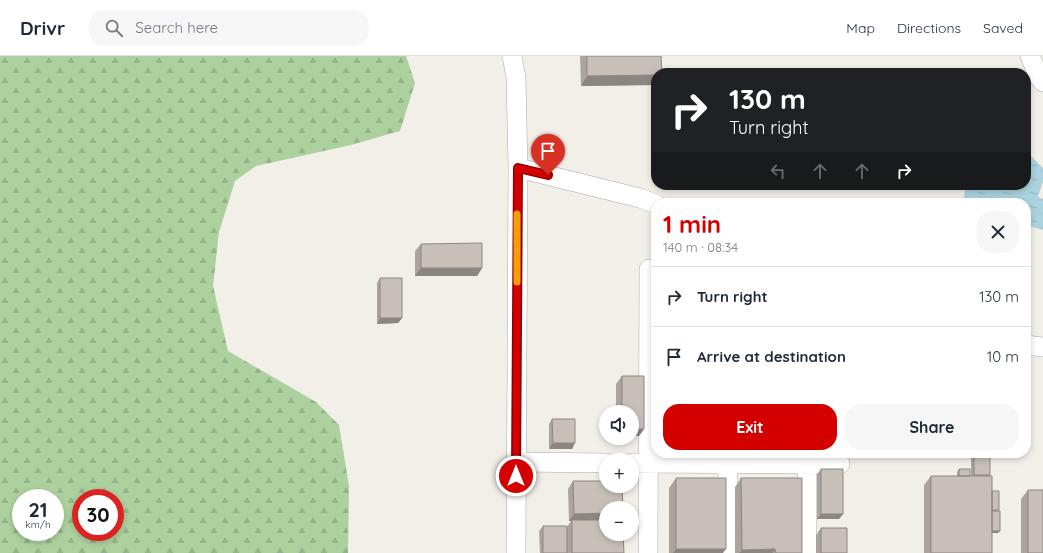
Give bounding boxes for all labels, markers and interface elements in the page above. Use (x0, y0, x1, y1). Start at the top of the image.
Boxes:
search box (89, 10, 369, 46)
text: Drivr (20, 16, 65, 40)
icon: search (103, 17, 125, 39)
text: Search here (135, 18, 218, 37)
text: Map (846, 19, 875, 37)
text: Directions (897, 19, 961, 37)
text: Saved (983, 19, 1023, 37)
text: 130 m (729, 81, 806, 116)
icon: right (663, 84, 715, 136)
text: Turn right (729, 116, 809, 139)
pin (531, 134, 565, 175)
icon: arrive (537, 140, 559, 162)
icon: left (767, 160, 789, 182)
icon: ahead (809, 160, 831, 182)
icon: ahead (851, 160, 873, 182)
icon: right (893, 160, 915, 182)
text: 1 min (663, 209, 721, 239)
button: close (977, 211, 1019, 253)
text: 140 m · 08:34 (663, 239, 738, 255)
icon: right (663, 286, 685, 308)
text: Turn right (697, 287, 768, 306)
text: 130 m (979, 287, 1019, 306)
icon: arrive (663, 346, 685, 368)
text: Arrive at destination (697, 347, 846, 366)
text: 10 m (987, 347, 1019, 366)
button: Exit (663, 404, 837, 450)
button: Share (845, 404, 1019, 450)
map controls (599, 405, 639, 541)
button: sound (599, 405, 639, 445)
button: + (599, 453, 639, 493)
position arrow (495, 455, 537, 497)
speed limit sign: 30 (72, 489, 124, 541)
text: 21 (28, 497, 48, 522)
button: − (599, 501, 639, 541)
text: km/h (25, 518, 51, 531)

